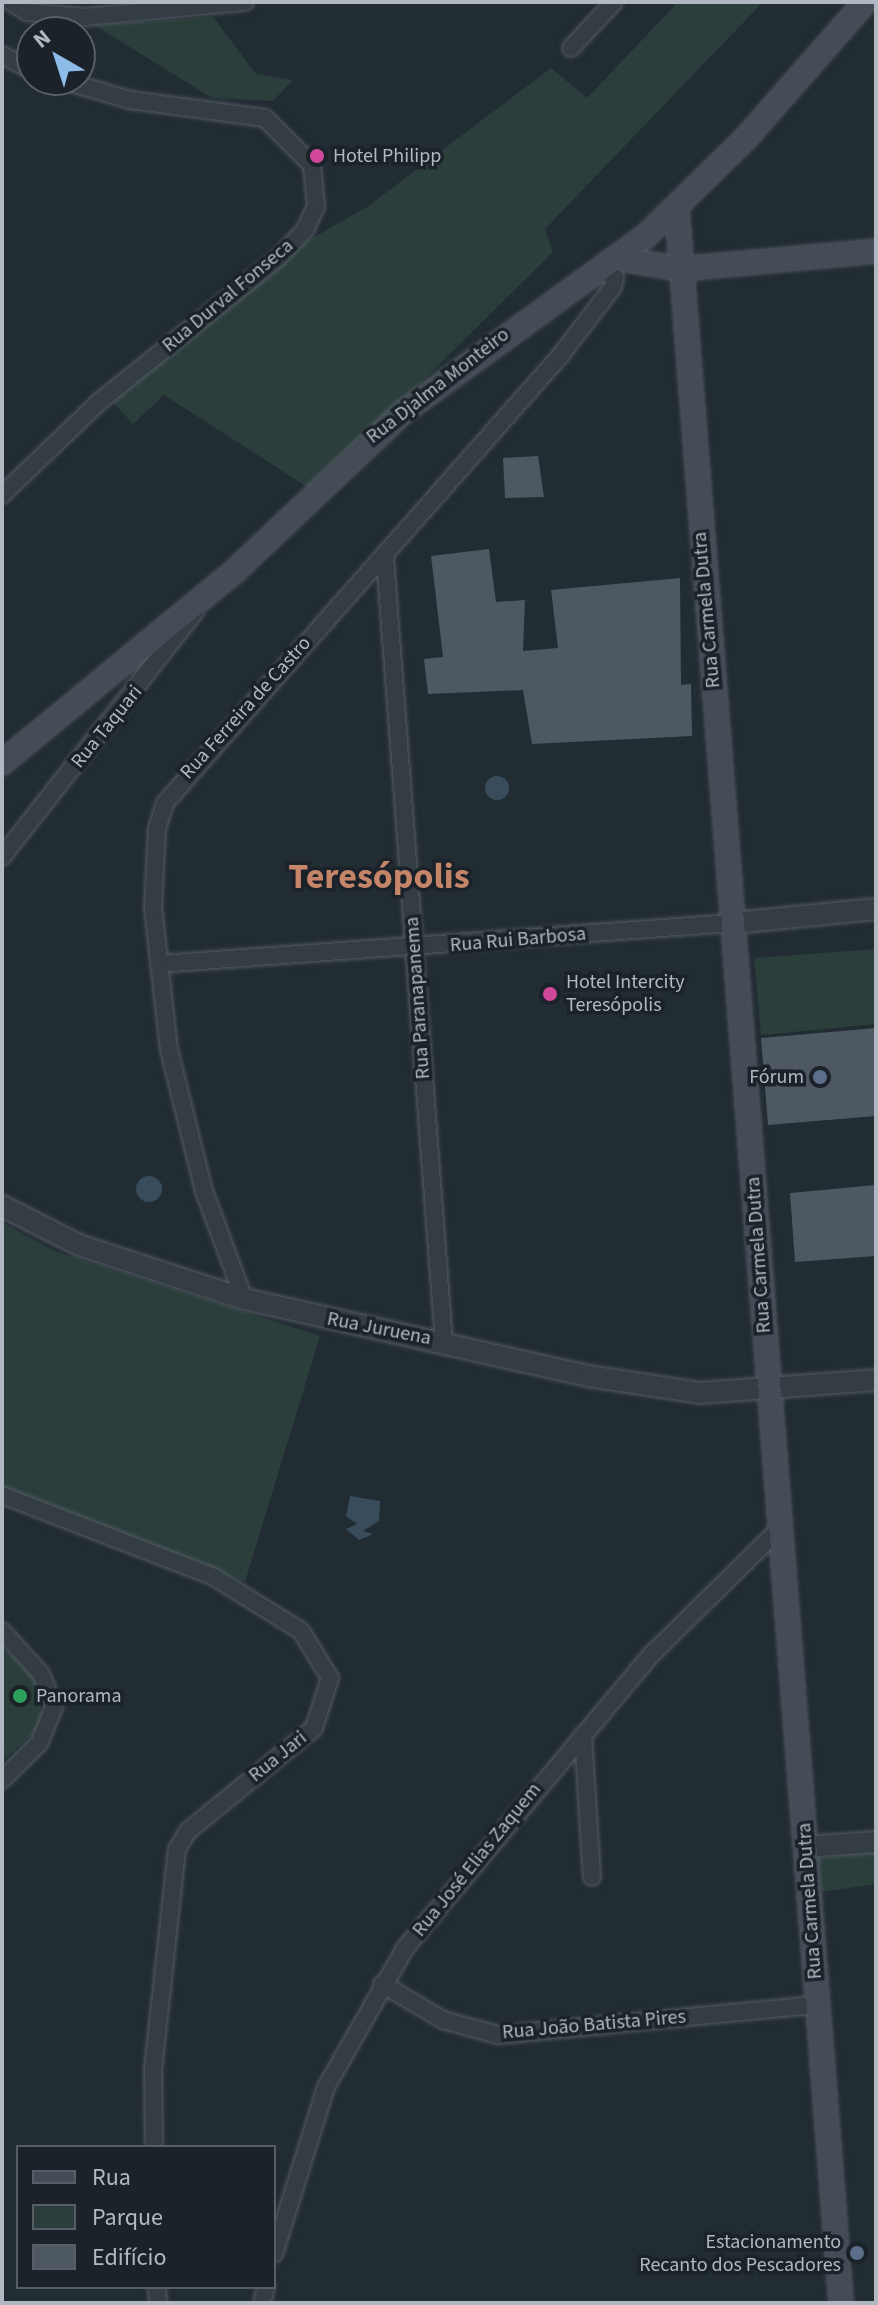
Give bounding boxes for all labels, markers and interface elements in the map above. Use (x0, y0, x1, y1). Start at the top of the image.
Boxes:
north arrow (16, 16, 96, 96)
text: N (26, 22, 58, 56)
place label: Hotel Philipp (333, 144, 441, 168)
marker: Hotel Philipp (308, 147, 326, 165)
street label: Rua Durval Fonseca (158, 234, 298, 358)
street label: Rua Djalma Monteiro (362, 323, 514, 449)
street label: Rua Carmela Dutra (688, 531, 726, 689)
street label: Rua Ferreira de Castro (176, 632, 316, 784)
street label: Rua Taquari (66, 681, 148, 773)
district label: Teresópolis (288, 855, 470, 899)
street label: Rua Paranapanema (400, 916, 436, 1080)
street label: Rua Rui Barbosa (449, 922, 587, 958)
place label: Hotel Intercity Teresópolis (566, 970, 685, 1017)
marker: Hotel Intercity Teresópolis (541, 985, 559, 1003)
place label: Fórum (749, 1065, 804, 1089)
marker: Fórum (811, 1068, 829, 1086)
street label: Rua Carmela Dutra (742, 1176, 776, 1334)
street label: Rua Juruena (325, 1307, 433, 1351)
place label: Panorama (36, 1684, 122, 1708)
marker: Panorama (11, 1687, 29, 1705)
street label: Rua Jari (244, 1726, 312, 1788)
street label: Rua José Elias Zaquem (408, 1778, 546, 1942)
street label: Rua Carmela Dutra (793, 1822, 827, 1980)
street label: Rua João Batista Pires (501, 2005, 687, 2045)
legend (16, 2145, 276, 2289)
text: Rua (92, 2160, 131, 2195)
text: Parque (92, 2200, 163, 2235)
place label: Estacionamento Recanto dos Pescadores (639, 2230, 841, 2277)
text: Edifício (92, 2240, 166, 2275)
marker: Estacionamento Recanto dos Pescadores (848, 2244, 866, 2262)

